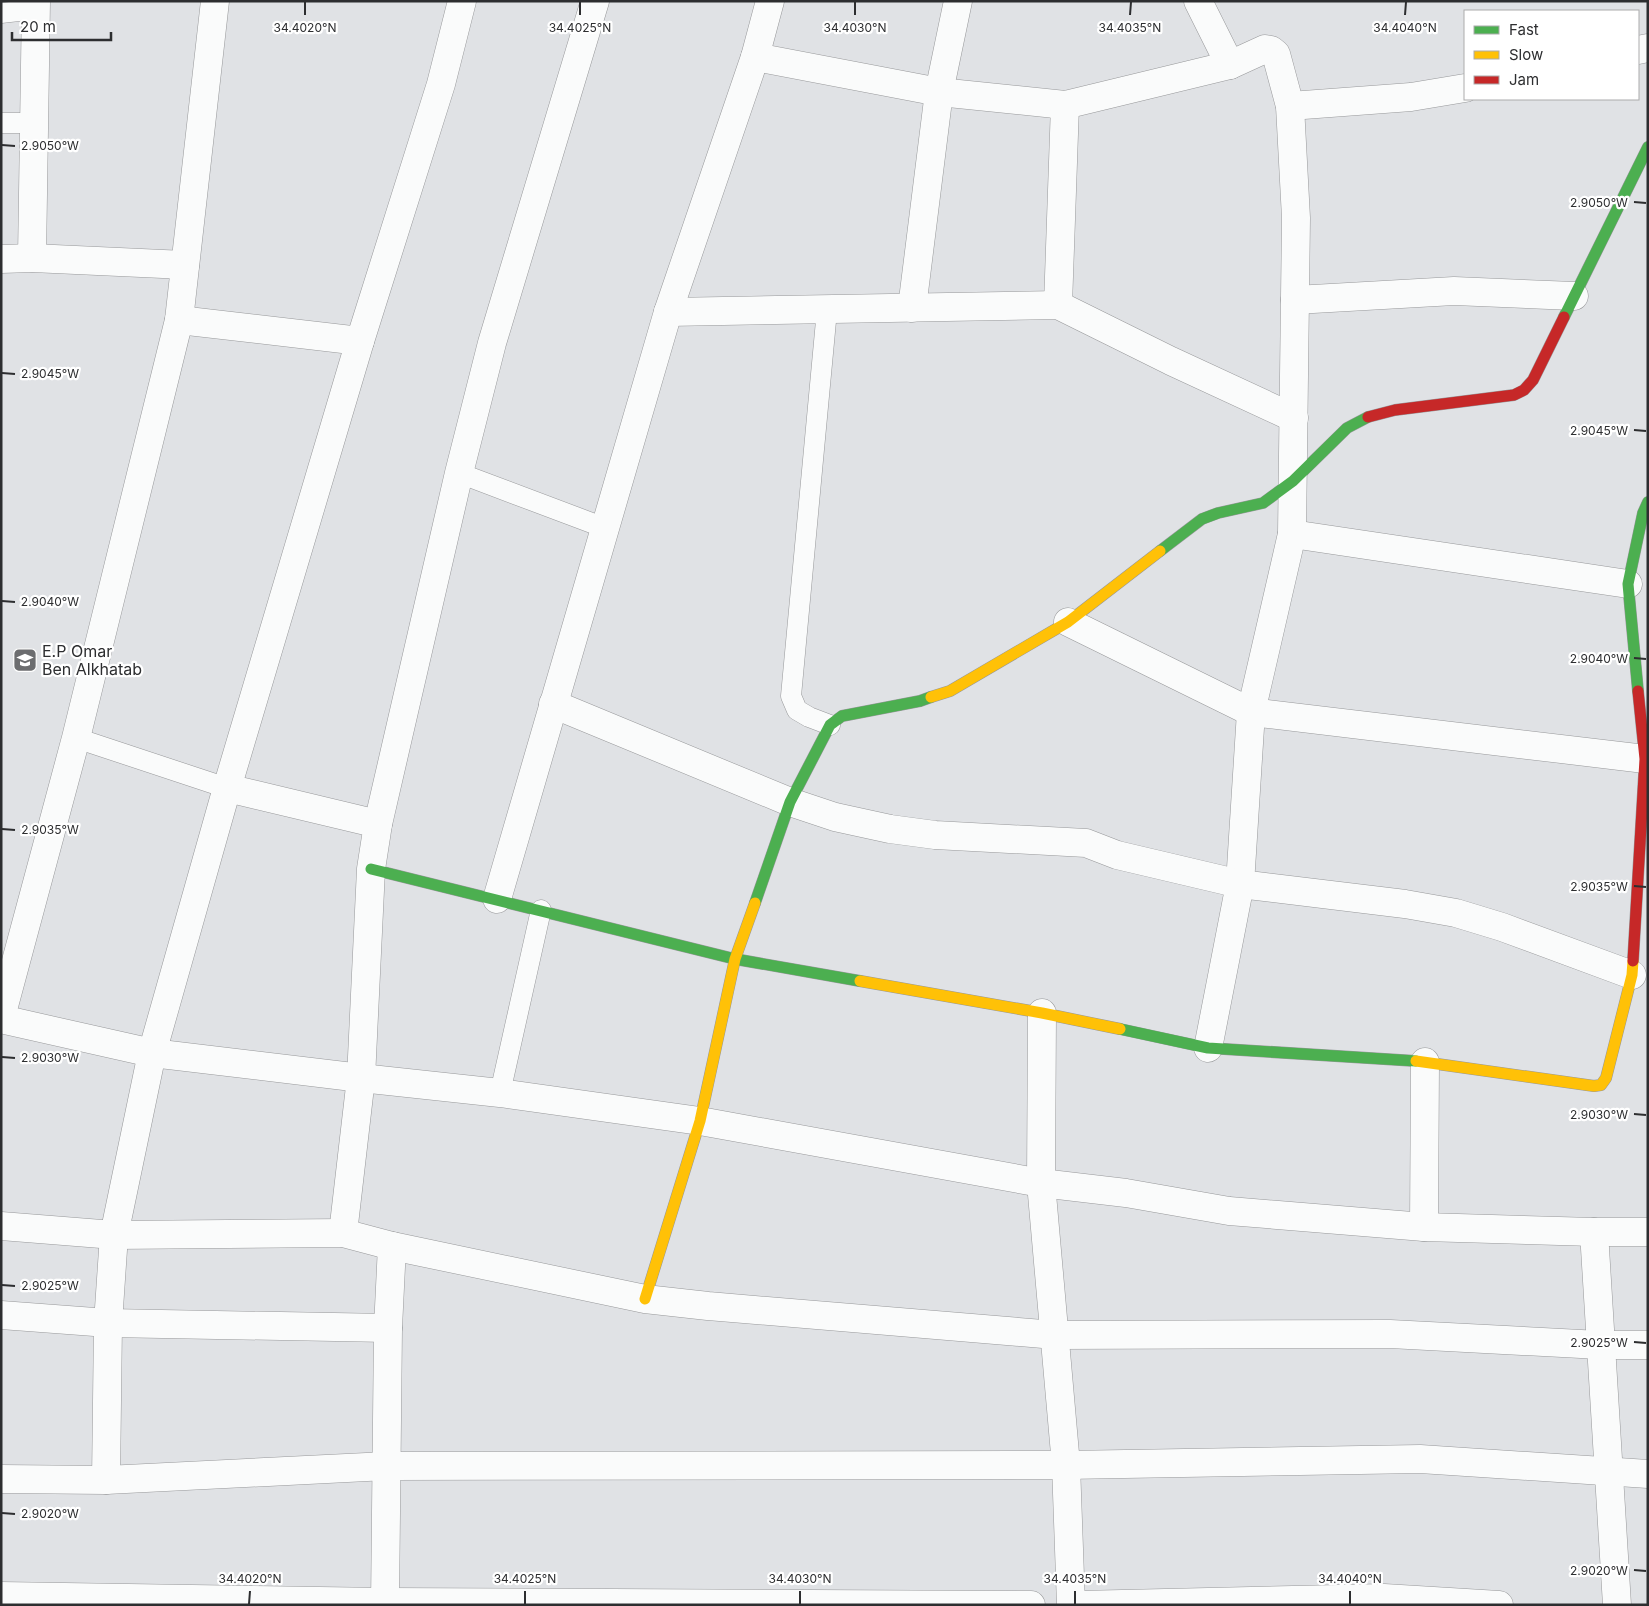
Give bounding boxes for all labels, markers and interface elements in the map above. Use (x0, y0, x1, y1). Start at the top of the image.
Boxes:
scale bar (12, 10, 111, 42)
legend (1464, 10, 1639, 100)
text: 20 m (20, 17, 56, 36)
text: 34.4020°N (274, 20, 336, 35)
text: 34.4025°N (549, 20, 611, 35)
text: 34.4030°N (823, 20, 887, 35)
text: 34.4035°N (1099, 20, 1161, 35)
text: 34.4040°N (1373, 20, 1437, 35)
text: Fast (1509, 20, 1539, 39)
text: Slow (1509, 45, 1543, 64)
text: Jam (1509, 70, 1539, 89)
text: 2.9050°W (21, 138, 79, 153)
text: 2.9050°W (1570, 195, 1628, 210)
text: 2.9045°W (21, 366, 79, 381)
text: 2.9045°W (1570, 423, 1628, 438)
text: 2.9040°W (21, 594, 79, 609)
place label: E.P Omar Ben Alkhatab (42, 641, 142, 679)
school or university icon: E.P Omar Ben Alkhatab (12, 647, 38, 673)
text: 2.9040°W (1570, 651, 1628, 666)
text: 2.9035°W (21, 822, 79, 837)
text: 2.9035°W (1570, 879, 1628, 894)
text: 2.9030°W (21, 1050, 79, 1065)
text: 2.9030°W (1570, 1107, 1628, 1122)
text: 2.9025°W (21, 1278, 79, 1293)
text: 2.9025°W (1570, 1335, 1628, 1350)
text: 2.9020°W (21, 1506, 79, 1521)
text: 2.9020°W (1570, 1563, 1628, 1578)
text: 34.4020°N (219, 1571, 281, 1586)
text: 34.4025°N (494, 1571, 556, 1586)
text: 34.4030°N (768, 1571, 832, 1586)
text: 34.4035°N (1044, 1571, 1106, 1586)
text: 34.4040°N (1318, 1571, 1382, 1586)

